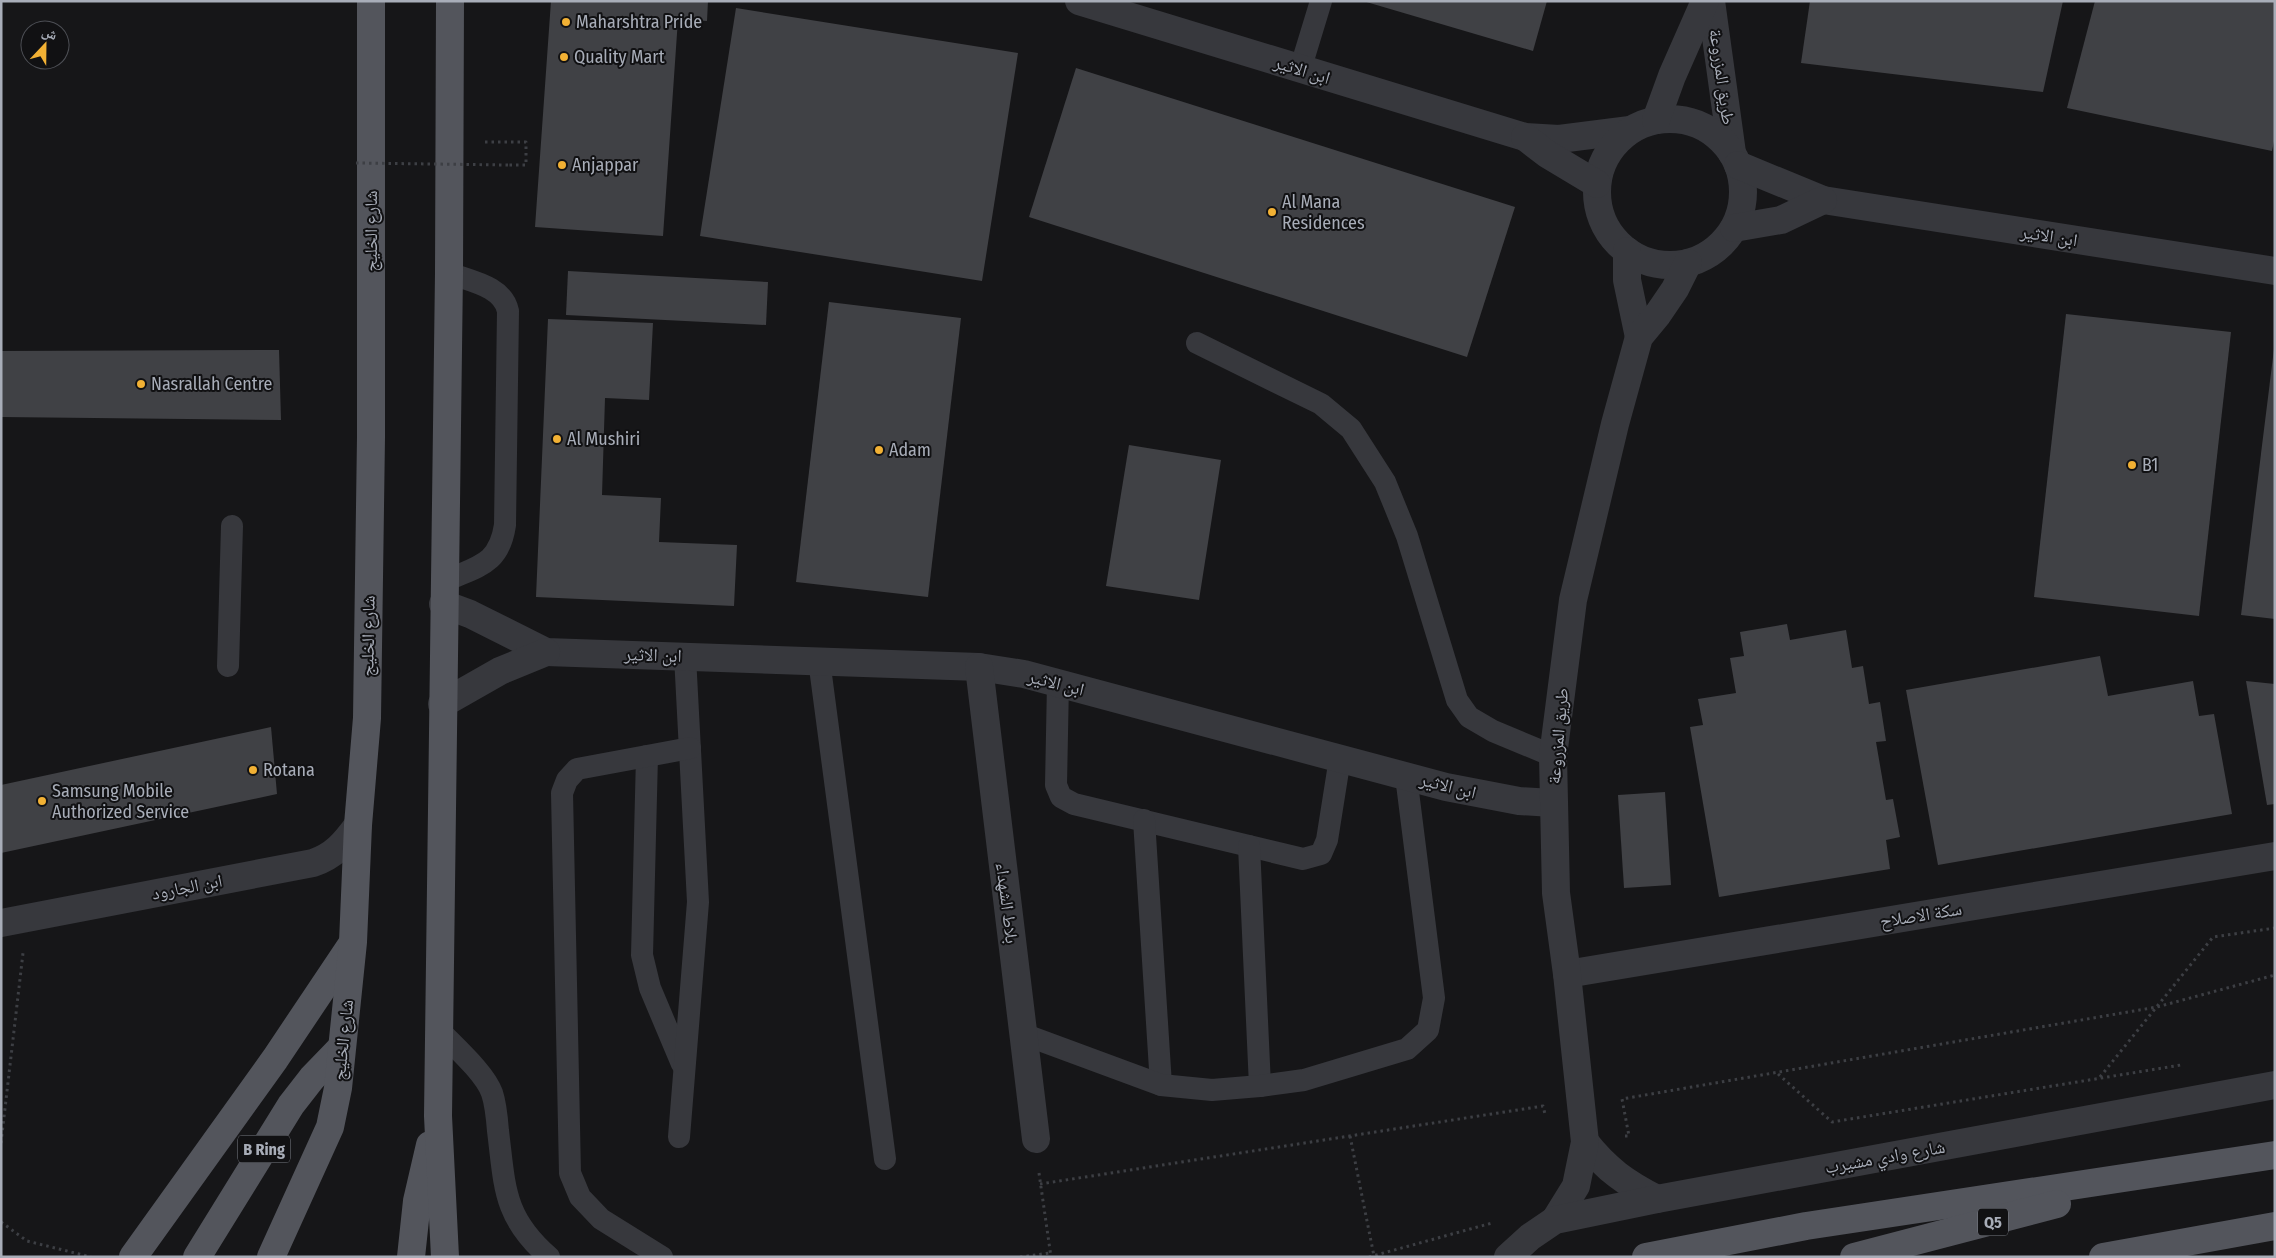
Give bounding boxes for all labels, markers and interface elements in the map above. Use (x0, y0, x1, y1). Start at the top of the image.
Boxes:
place label: Maharshtra Pride (576, 11, 702, 33)
marker: Maharshtra Pride (560, 16, 572, 28)
north arrow (20, 20, 70, 70)
text: ش (40, 23, 60, 44)
street label: طريق المزروعة (1704, 28, 1740, 126)
place label: Quality Mart (574, 46, 665, 68)
marker: Quality Mart (558, 51, 570, 63)
street label: ابن الاثير (1270, 51, 1333, 89)
place label: Anjappar (572, 154, 639, 176)
marker: Anjappar (556, 159, 568, 171)
street label: شارع الخليج (360, 190, 383, 272)
place label: Al Mana Residences (1282, 191, 1365, 234)
marker: Al Mana Residences (1266, 206, 1278, 218)
street label: ابن الاثير (2018, 220, 2079, 251)
place label: Nasrallah Centre (151, 373, 272, 395)
marker: Nasrallah Centre (135, 378, 147, 390)
place label: Al Mushiri (567, 428, 640, 450)
marker: Al Mushiri (551, 433, 563, 445)
place label: Adam (889, 439, 931, 461)
marker: Adam (873, 444, 885, 456)
place label: B1 (2142, 454, 2158, 476)
marker: B1 (2126, 459, 2138, 471)
street label: شارع الخليج (356, 595, 381, 677)
street label: ابن الاثير (623, 643, 682, 667)
street label: ابن الاثير (1024, 665, 1087, 701)
street label: طريق المزروعة (1543, 687, 1573, 785)
place label: Rotana (263, 759, 315, 781)
marker: Rotana (247, 764, 259, 776)
street label: ابن الاثير (1416, 768, 1479, 804)
place label: Samsung Mobile Authorized Service (52, 780, 189, 823)
marker: Samsung Mobile Authorized Service (36, 795, 48, 807)
street label: بلاط الشهداء (991, 861, 1023, 945)
street label: ابن الجارود (150, 869, 224, 905)
street label: سكة الاصلاح (1878, 898, 1964, 933)
street label: شارع الخليج (328, 998, 359, 1082)
road number: B Ring (238, 1136, 290, 1162)
street label: شارع وادي مشيرب (1823, 1136, 1947, 1182)
road number: Q5 (1978, 1208, 2008, 1236)

